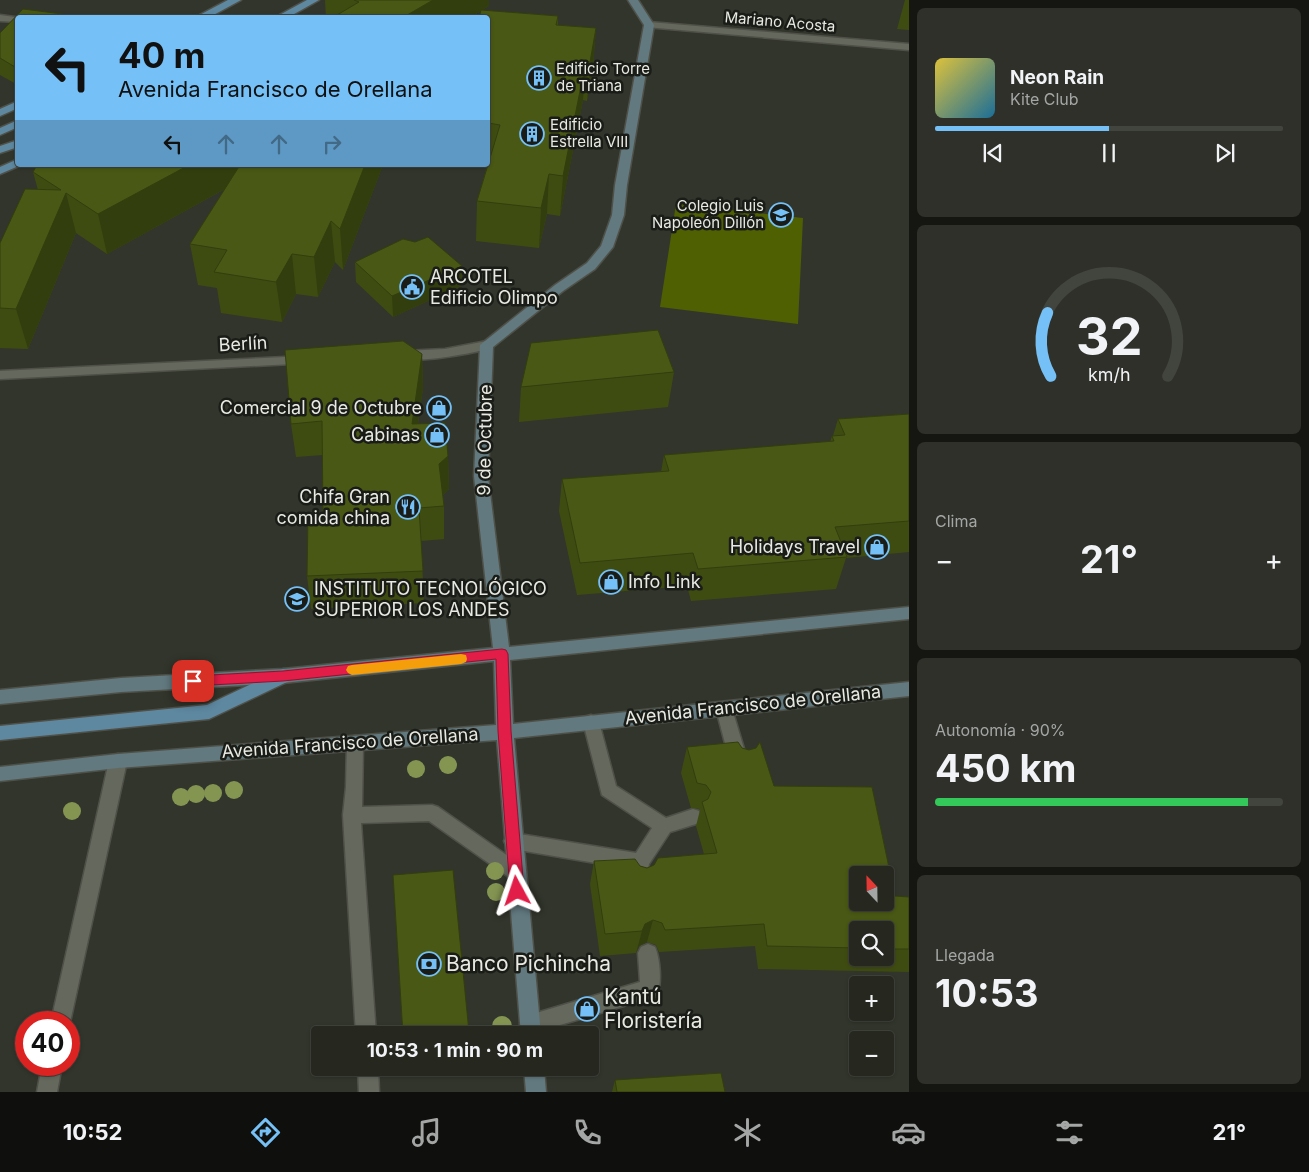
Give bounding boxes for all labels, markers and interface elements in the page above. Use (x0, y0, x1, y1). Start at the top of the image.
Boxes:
street label: Mariano Acosta (724, 7, 836, 36)
text: 40 m (118, 34, 206, 76)
icon: left (35, 35, 100, 100)
place label: Edificio Torre de Triana (556, 59, 650, 95)
building icon: Edificio Torre de Triana (526, 65, 552, 91)
text: Neon Rain (1010, 66, 1104, 89)
text: Avenida Francisco de Orellana (118, 76, 433, 102)
text: Kite Club (1010, 89, 1079, 109)
place label: Edificio Estrella VIII (550, 115, 628, 151)
building icon: Edificio Estrella VIII (519, 121, 545, 147)
icon: left (159, 130, 187, 158)
icon: ahead (212, 130, 240, 158)
icon: ahead (265, 130, 293, 158)
icon: right (318, 130, 346, 158)
icon: previous (979, 139, 1007, 167)
icon: pause (1095, 139, 1123, 167)
icon: next (1211, 139, 1239, 167)
place label: Colegio Luis Napoleón Dillón (652, 196, 764, 232)
school or university icon: Colegio Luis Napoleón Dillón (768, 202, 794, 228)
place label: ARCOTEL Edificio Olimpo (430, 266, 558, 308)
public building icon: ARCOTEL Edificio Olimpo (399, 274, 425, 300)
text: 32 (1076, 305, 1142, 368)
street label: Berlín (218, 332, 268, 355)
text: km/h (1088, 364, 1130, 385)
street label: 9 de Octubre (473, 384, 496, 496)
shop icon: Comercial 9 de Octubre (426, 395, 452, 421)
place label: Comercial 9 de Octubre (220, 397, 422, 418)
shop icon: Cabinas (424, 422, 450, 448)
place label: Cabinas (351, 424, 420, 445)
place label: Chifa Gran comida china (277, 486, 390, 528)
restaurant icon: Chifa Gran comida china (395, 494, 421, 520)
text: Clima (935, 511, 977, 531)
shop icon: Holidays Travel (864, 534, 890, 560)
place label: Holidays Travel (730, 536, 860, 557)
text: 21° (1080, 536, 1138, 582)
text: − (935, 543, 954, 577)
text: + (1264, 543, 1283, 577)
shop icon: Info Link (598, 569, 624, 595)
place label: Info Link (628, 571, 701, 592)
place label: INSTITUTO TECNOLÓGICO SUPERIOR LOS ANDES (314, 577, 547, 620)
school or university icon: INSTITUTO TECNOLÓGICO SUPERIOR LOS ANDES (284, 586, 310, 612)
pin (172, 660, 214, 702)
icon: arrive (179, 667, 207, 695)
street label: Avenida Francisco de Orellana (624, 681, 882, 728)
text: Autonomía · 90% (935, 720, 1065, 740)
street label: Avenida Francisco de Orellana (221, 723, 479, 762)
text: 450 km (935, 745, 1076, 791)
position arrow (490, 864, 542, 916)
north arrow (849, 866, 894, 911)
map controls (849, 866, 894, 1076)
button: search (849, 921, 894, 966)
text: Llegada (935, 945, 995, 965)
bank icon: Banco Pichincha (416, 951, 442, 977)
place label: Banco Pichincha (446, 951, 611, 976)
text: 10:53 (935, 970, 1039, 1016)
button: + (849, 976, 894, 1021)
place label: Kantú Floristería (604, 984, 703, 1033)
shop icon: Kantú Floristería (574, 996, 600, 1022)
speed limit sign: 40 (15, 1011, 80, 1076)
button: − (849, 1031, 894, 1076)
text: 10:53 · 1 min · 90 m (367, 1039, 543, 1062)
icon: directions (248, 1115, 283, 1150)
icon: music (409, 1115, 444, 1150)
icon: phone (570, 1115, 605, 1150)
icon: climate (730, 1115, 765, 1150)
icon: car (891, 1115, 926, 1150)
icon: filters (1052, 1115, 1087, 1150)
text: 10:52 (63, 1119, 122, 1145)
text: 21° (1213, 1119, 1246, 1145)

